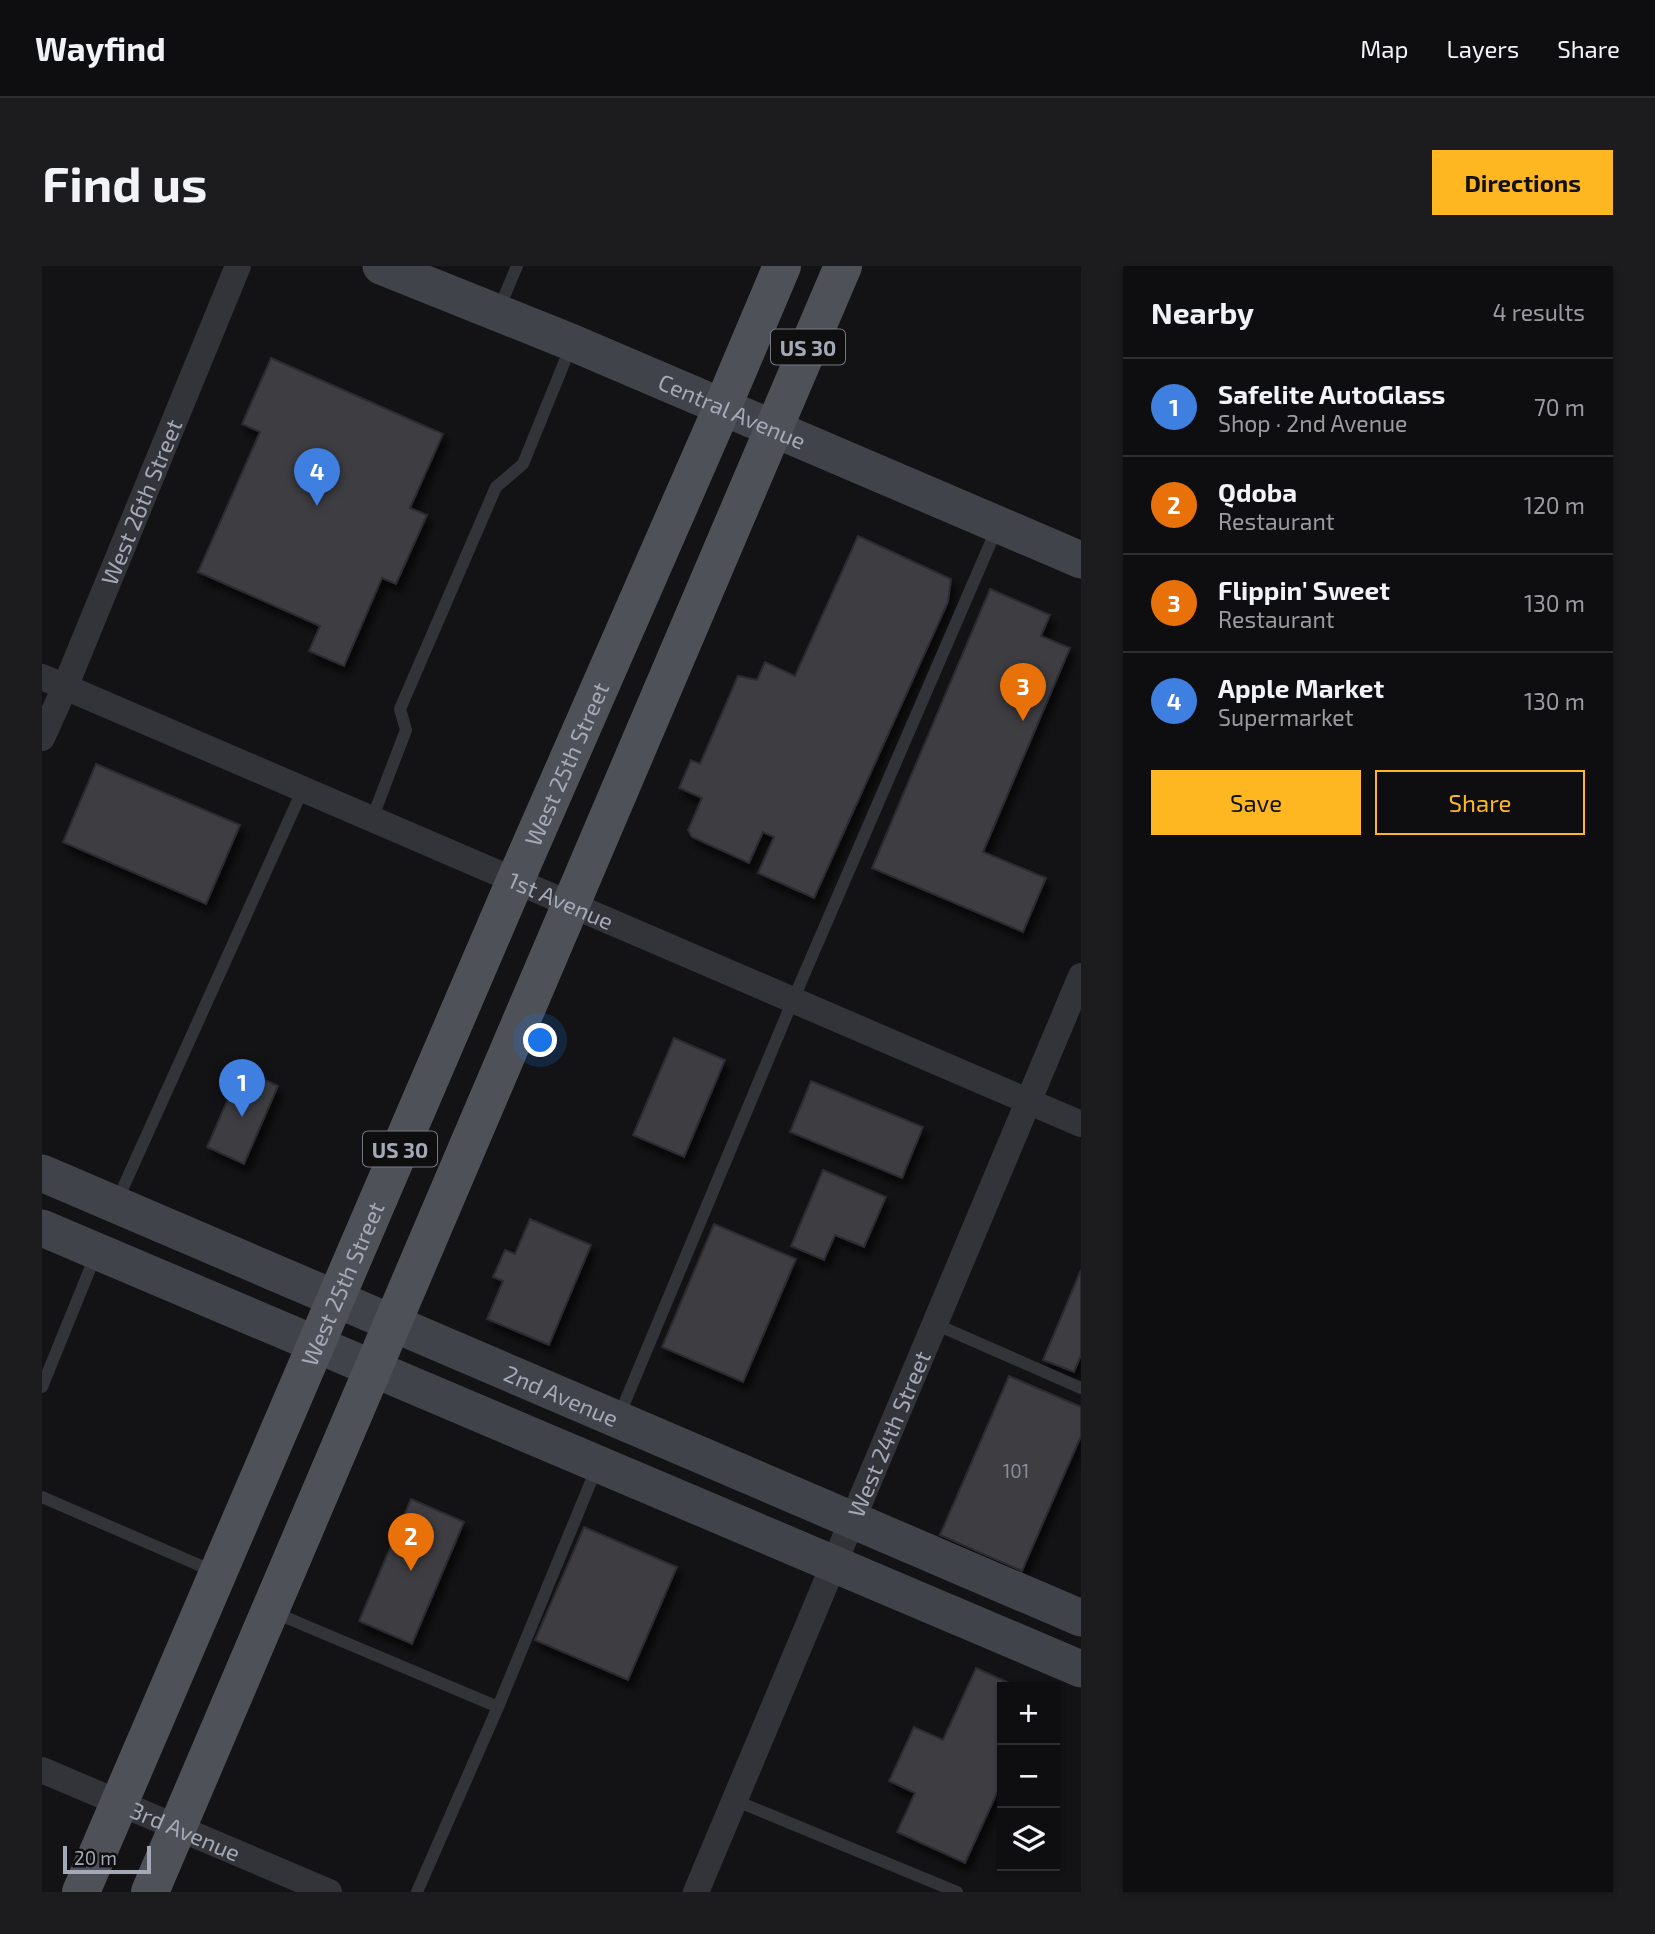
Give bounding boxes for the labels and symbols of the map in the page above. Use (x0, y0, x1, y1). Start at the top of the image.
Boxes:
road number: US 30 (771, 330, 845, 364)
street label: Central Avenue (654, 367, 810, 455)
street label: West 26th Street (95, 415, 188, 589)
pin: 4 (294, 448, 340, 506)
pin: 3 (1000, 663, 1046, 721)
street label: West 25th Street (518, 678, 614, 850)
street label: 1st Avenue (504, 865, 618, 935)
your location (523, 1023, 557, 1057)
pin: 1 (219, 1059, 265, 1117)
road number: US 30 (363, 1132, 437, 1166)
street label: West 25th Street (295, 1197, 390, 1370)
street label: West 24th Street (841, 1346, 936, 1521)
street label: 2nd Avenue (500, 1359, 623, 1432)
house number: 101 (1003, 1459, 1029, 1482)
pin: 2 (388, 1513, 434, 1571)
street label: 3rd Avenue (126, 1795, 245, 1867)
scale bar (63, 1843, 150, 1875)

